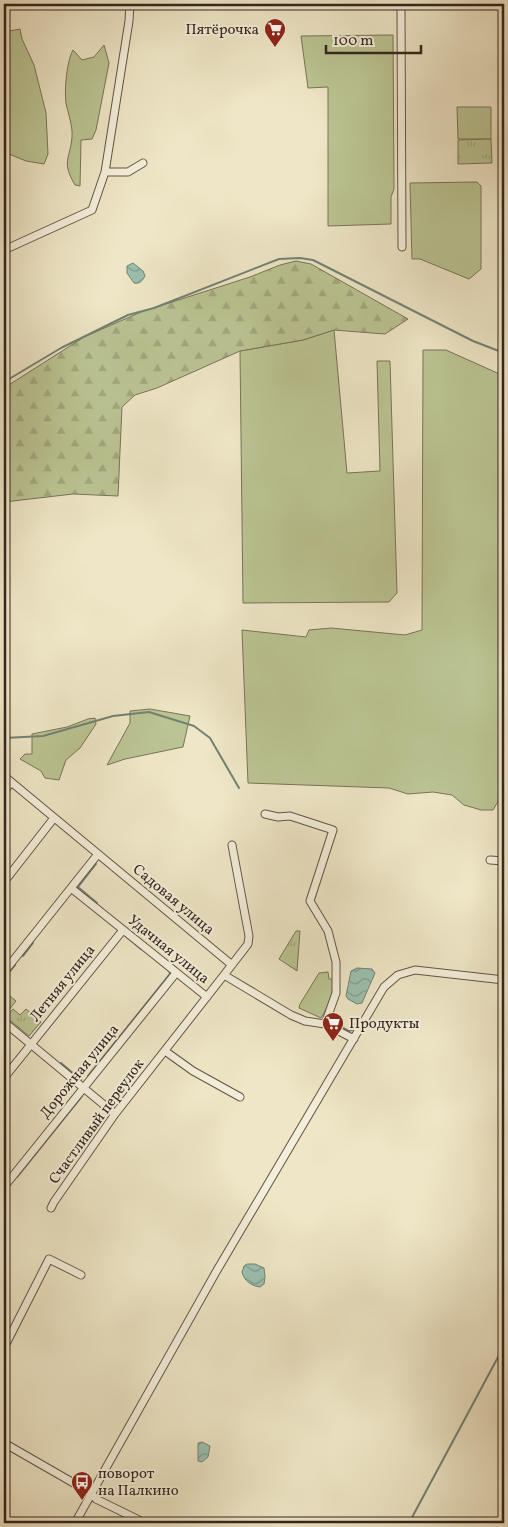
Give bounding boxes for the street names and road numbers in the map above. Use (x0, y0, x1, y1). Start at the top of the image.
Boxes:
street label: Садовая улица (128, 860, 218, 941)
street label: Удачная улица (123, 911, 213, 990)
street label: Летняя улица (25, 941, 101, 1027)
street label: Дорожная улица (36, 1020, 125, 1124)
street label: Счастливый переулок (45, 1055, 150, 1189)

